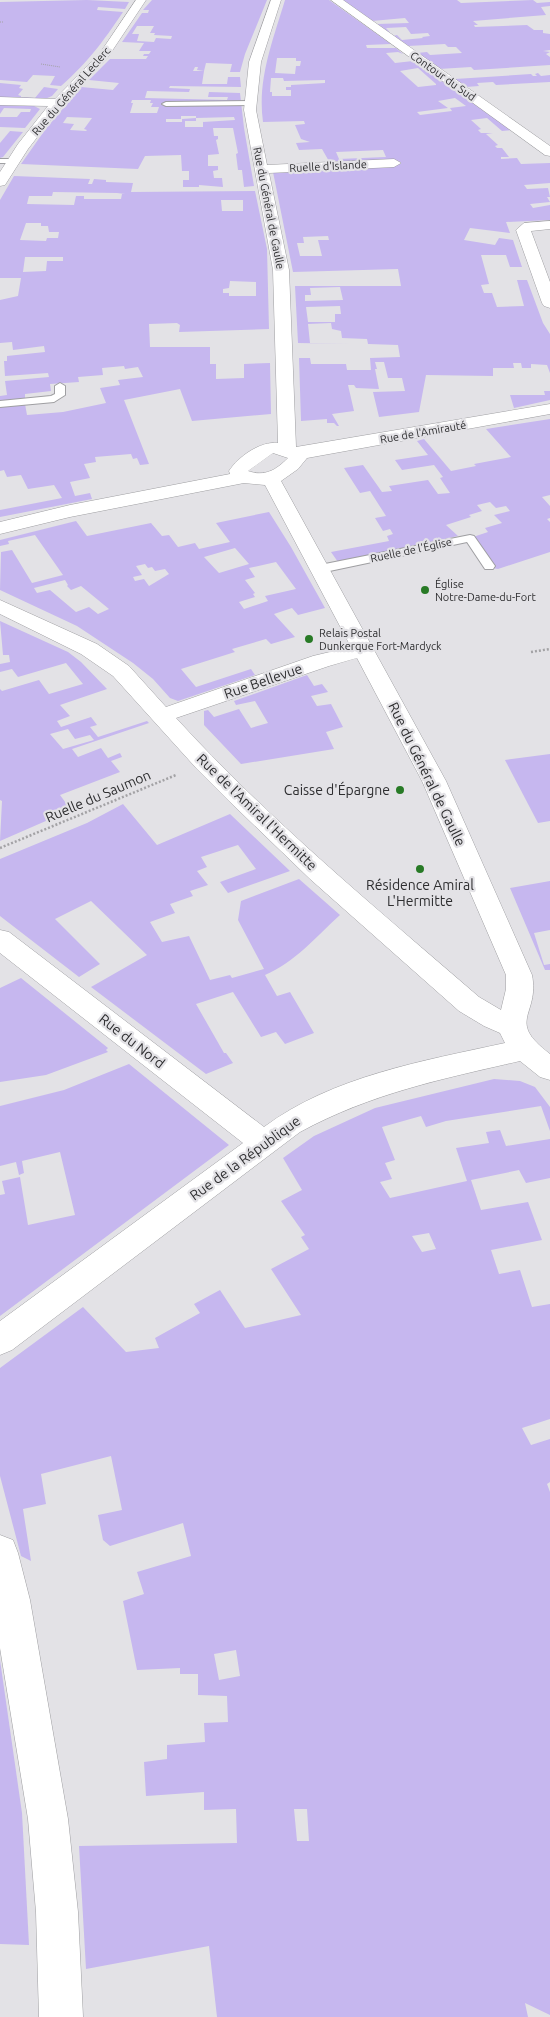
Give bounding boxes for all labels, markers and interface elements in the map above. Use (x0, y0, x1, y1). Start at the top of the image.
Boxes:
street label: Rue du Général Leclerc (29, 44, 113, 138)
street label: Contour du Sud (408, 49, 478, 103)
street label: Rue du Général de Gaulle (251, 146, 287, 270)
street label: Ruelle d'Islande (289, 158, 367, 174)
street label: Rue de l'Amirauté (379, 419, 467, 445)
street label: Ruelle de l'Église (369, 535, 453, 564)
place label: Église Notre-Dame-du-Fort (435, 577, 536, 603)
marker: Église Notre-Dame-du-Fort (419, 584, 431, 596)
place label: Relais Postal Dunkerque Fort-Mardyck (319, 627, 442, 652)
marker: Relais Postal Dunkerque Fort-Mardyck (303, 633, 315, 645)
street label: Rue Bellevue (222, 660, 304, 702)
street label: Rue du Général de Gaulle (385, 700, 469, 848)
street label: Rue de l'Amiral l'Hermitte (194, 750, 320, 874)
street label: Ruelle du Saumon (43, 767, 153, 825)
place label: Caisse d'Épargne (284, 781, 390, 798)
marker: Caisse d'Épargne (394, 784, 406, 796)
marker: Résidence Amiral L'Hermitte (414, 863, 426, 875)
place label: Résidence Amiral L'Hermitte (366, 877, 474, 909)
street label: Rue du Nord (96, 1010, 168, 1072)
street label: Rue de la République (187, 1113, 303, 1203)

